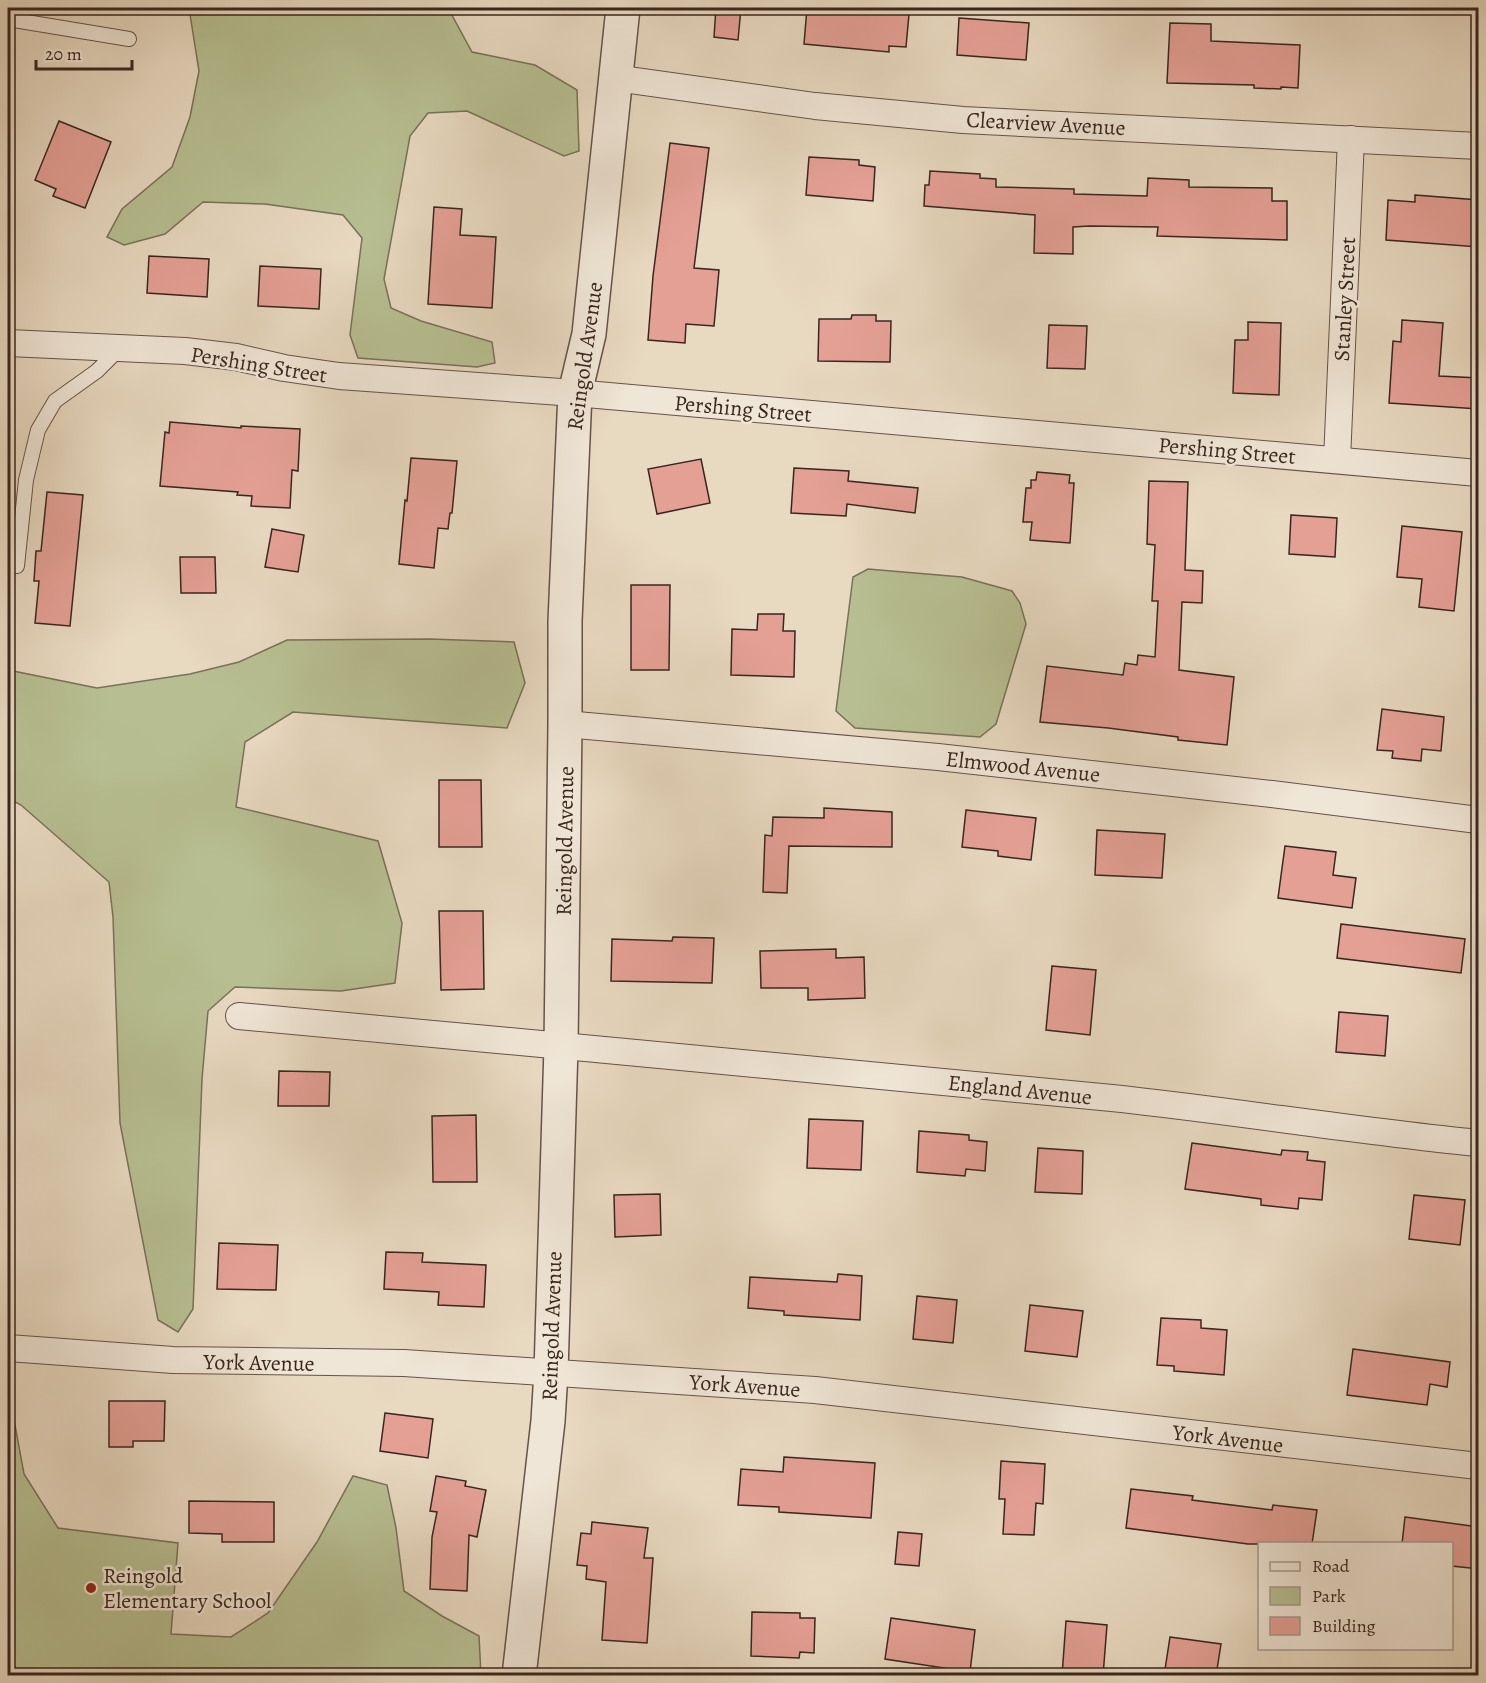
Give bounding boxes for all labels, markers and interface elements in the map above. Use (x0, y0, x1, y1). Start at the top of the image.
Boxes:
scale bar (36, 33, 132, 71)
text: 20 m (45, 42, 82, 66)
street label: Clearview Avenue (966, 105, 1126, 143)
street label: Stanley Street (1327, 236, 1363, 362)
street label: Reingold Avenue (560, 280, 610, 432)
street label: Pershing Street (188, 339, 329, 391)
street label: Pershing Street (673, 388, 813, 430)
street label: Pershing Street (1157, 430, 1297, 472)
street label: Elmwood Avenue (944, 744, 1102, 790)
street label: Reingold Avenue (549, 766, 581, 916)
street label: England Avenue (946, 1068, 1093, 1112)
street label: Reingold Avenue (534, 1251, 570, 1401)
street label: York Avenue (202, 1347, 315, 1379)
street label: York Avenue (687, 1367, 801, 1405)
street label: York Avenue (1170, 1417, 1285, 1461)
legend (1258, 1542, 1453, 1650)
text: Road (1312, 1554, 1350, 1578)
place label: Reingold Elementary School (103, 1561, 271, 1616)
marker: Reingold Elementary School (84, 1581, 98, 1595)
text: Park (1312, 1584, 1346, 1608)
text: Building (1312, 1614, 1376, 1638)

